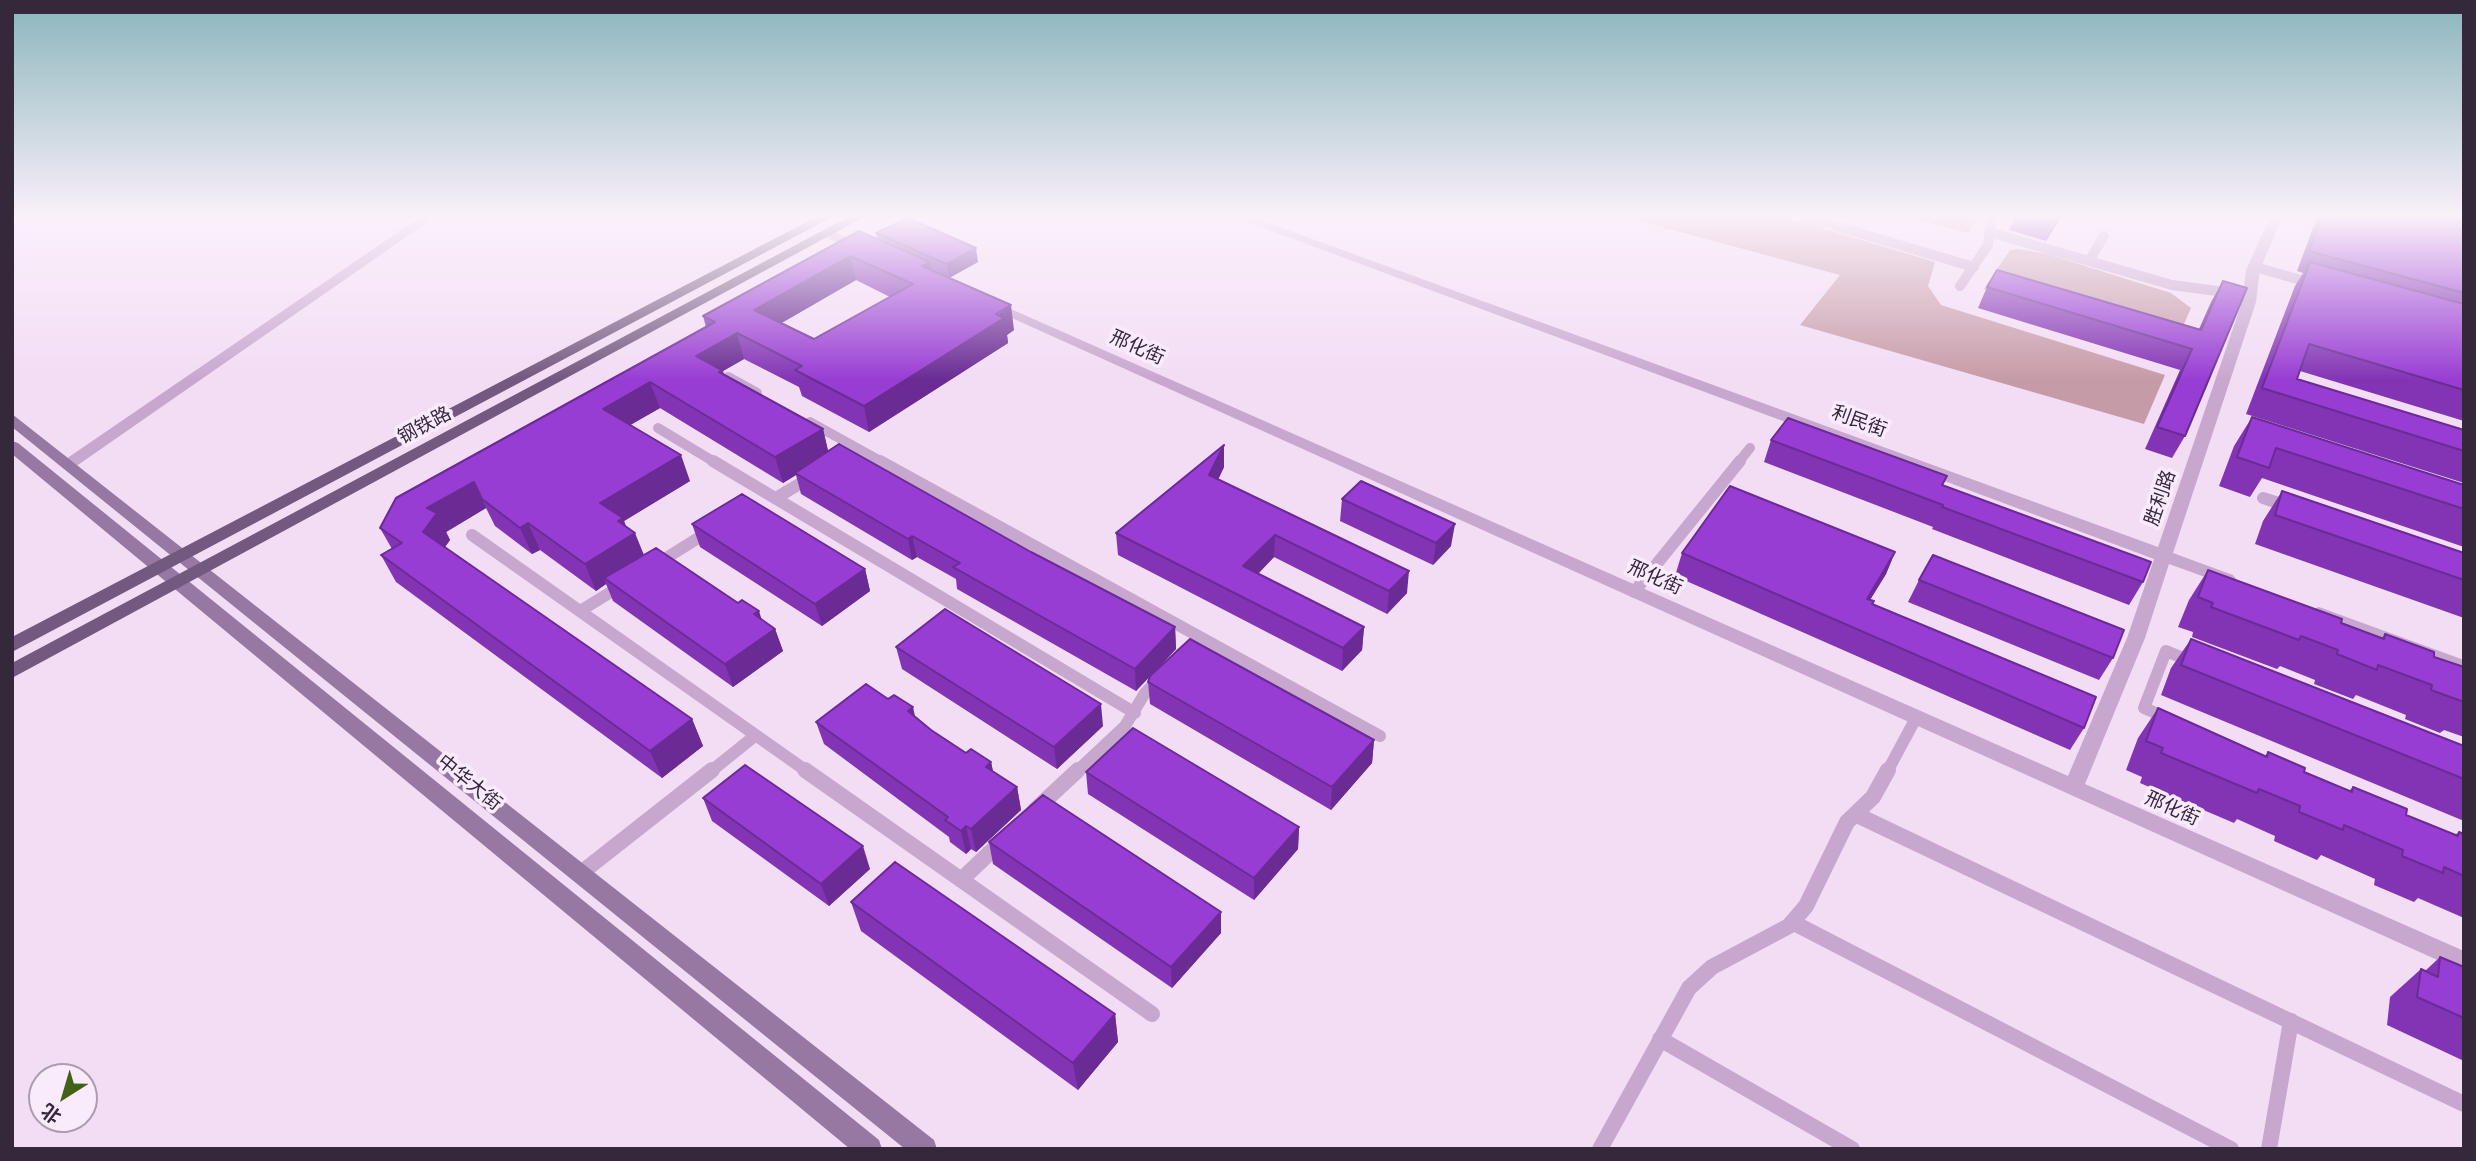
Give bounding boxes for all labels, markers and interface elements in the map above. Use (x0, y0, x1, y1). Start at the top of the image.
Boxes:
street label: 邢化街 (1106, 326, 1168, 370)
street label: 利民街 (1828, 402, 1890, 442)
street label: 钢铁路 (394, 403, 456, 449)
street label: 胜利路 (2141, 467, 2181, 529)
street label: 邢化街 (1624, 556, 1686, 600)
street label: 中华大街 (432, 750, 506, 816)
street label: 邢化街 (2141, 787, 2203, 831)
north arrow (28, 1063, 98, 1133)
text: 北 (37, 1099, 66, 1128)

